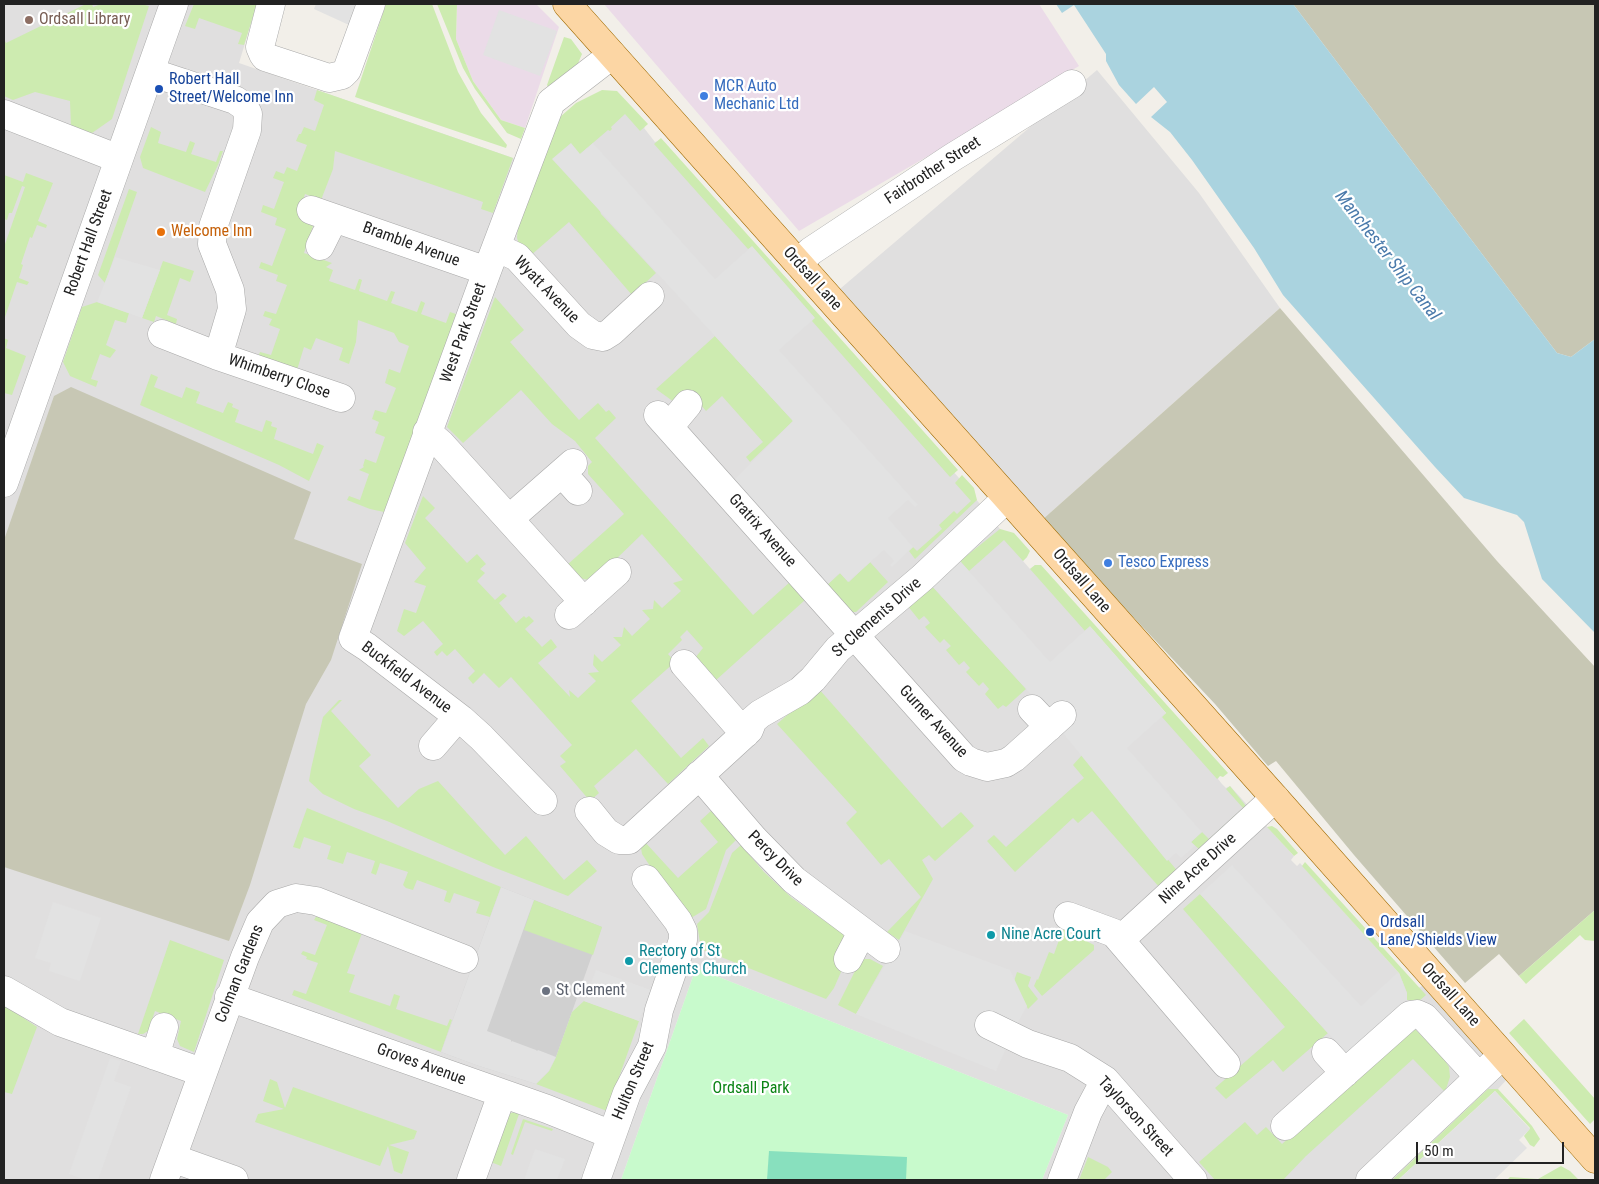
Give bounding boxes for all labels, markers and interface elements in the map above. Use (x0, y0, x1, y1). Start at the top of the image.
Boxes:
place label: Ordsall Library (39, 10, 130, 30)
marker: Ordsall Library (23, 14, 35, 26)
place label: Robert Hall Street/Welcome Inn (169, 70, 294, 108)
place label: MCR Auto Mechanic Ltd (714, 77, 799, 115)
marker: Robert Hall Street/Welcome Inn (153, 83, 165, 95)
marker: MCR Auto Mechanic Ltd (698, 90, 710, 102)
street label: Fairbrother Street (882, 133, 984, 209)
street label: Robert Hall Street (61, 187, 117, 299)
water label: Manchester Ship Canal (1330, 187, 1444, 325)
street label: Bramble Avenue (360, 219, 462, 271)
place label: Welcome Inn (171, 222, 252, 242)
marker: Welcome Inn (155, 226, 167, 238)
street label: Ordsall Lane (779, 243, 845, 315)
street label: Wyatt Avenue (509, 253, 583, 327)
street label: West Park Street (437, 280, 491, 386)
street label: Whimberry Close (225, 351, 333, 403)
street label: Gratrix Avenue (724, 490, 800, 572)
street label: Ordsall Lane (1048, 545, 1114, 617)
place label: Tesco Express (1118, 553, 1209, 573)
marker: Tesco Express (1102, 557, 1114, 569)
street label: St Clements Drive (828, 574, 926, 662)
street label: Buckfield Avenue (357, 638, 455, 718)
street label: Gurner Avenue (895, 682, 971, 762)
street label: Percy Drive (743, 827, 807, 891)
street label: Nine Acre Drive (1156, 829, 1240, 909)
place label: Ordsall Lane/Shields View (1380, 913, 1497, 951)
street label: Colman Gardens (212, 922, 268, 1026)
place label: Nine Acre Court (1001, 925, 1101, 945)
marker: Ordsall Lane/Shields View (1364, 926, 1376, 938)
marker: Nine Acre Court (985, 929, 997, 941)
place label: Rectory of St Clements Church (639, 942, 747, 980)
marker: Rectory of St Clements Church (623, 955, 635, 967)
street label: Ordsall Lane (1417, 959, 1483, 1031)
place label: St Clement (556, 981, 625, 1001)
marker: St Clement (540, 985, 552, 997)
street label: Hulton Street (609, 1039, 659, 1123)
street label: Groves Avenue (374, 1040, 468, 1090)
street label: Taylorson Street (1093, 1073, 1177, 1161)
park label: Ordsall Park (713, 1079, 789, 1099)
scale bar (1419, 1132, 1566, 1164)
text: 50 m (1424, 1142, 1454, 1160)

